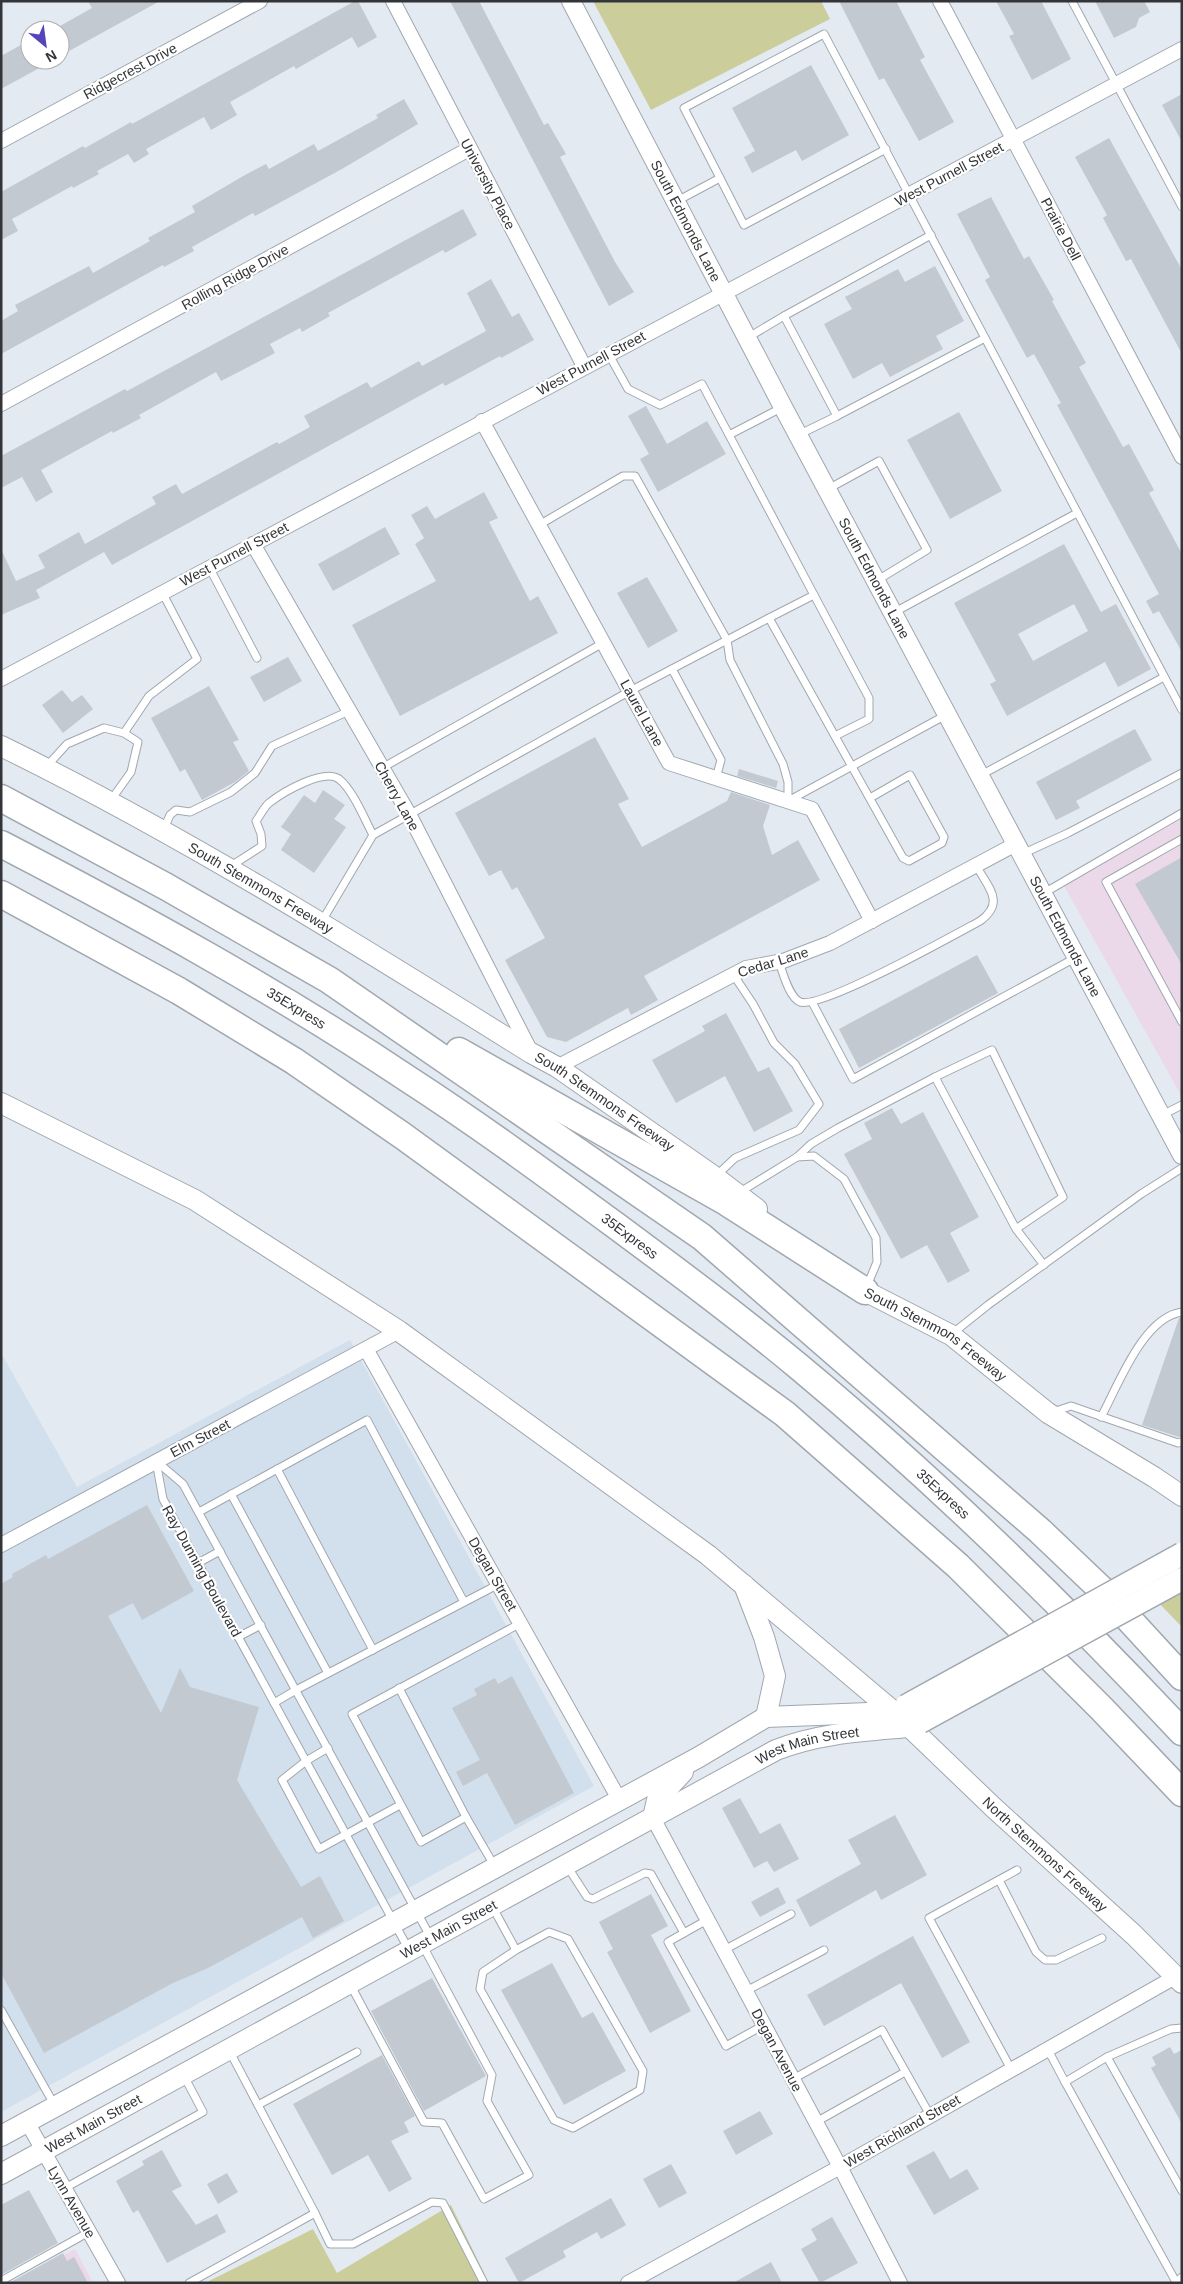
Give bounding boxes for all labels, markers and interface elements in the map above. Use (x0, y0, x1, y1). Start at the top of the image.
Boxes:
north arrow (20, 20, 70, 70)
street label: Ridgecrest Drive (81, 40, 180, 102)
text: N (43, 47, 60, 66)
street label: University Place (457, 136, 519, 232)
street label: West Purnell Street (892, 139, 1006, 209)
street label: South Edmonds Lane (648, 157, 724, 284)
street label: Prairie Dell (1038, 195, 1084, 263)
street label: Rolling Ridge Drive (179, 241, 291, 313)
street label: West Purnell Street (534, 328, 648, 398)
street label: South Edmonds Lane (836, 515, 913, 642)
street label: West Purnell Street (177, 519, 291, 589)
street label: Laurel Lane (617, 677, 667, 749)
street label: Cherry Lane (371, 758, 423, 834)
street label: South Stemmons Freeway (186, 839, 336, 937)
street label: South Edmonds Lane (1027, 873, 1104, 1000)
street label: Cedar Lane (736, 944, 811, 980)
street label: 35Express (264, 984, 329, 1032)
street label: South Stemmons Freeway (532, 1049, 677, 1154)
street label: 35Express (598, 1210, 661, 1262)
street label: South Stemmons Freeway (862, 1284, 1010, 1384)
street label: Elm Street (167, 1416, 233, 1460)
street label: 35Express (913, 1465, 973, 1522)
street label: Ray Dunning Boulevard (159, 1502, 245, 1640)
street label: Degan Street (465, 1534, 521, 1614)
street label: West Main Street (753, 1724, 860, 1768)
street label: North Stemmons Freeway (980, 1794, 1111, 1915)
street label: West Main Street (398, 1896, 499, 1962)
street label: Degan Avenue (748, 2006, 806, 2094)
street label: West Main Street (42, 2091, 144, 2156)
street label: West Richland Street (841, 2091, 963, 2171)
street label: Lynn Avenue (45, 2163, 99, 2241)

